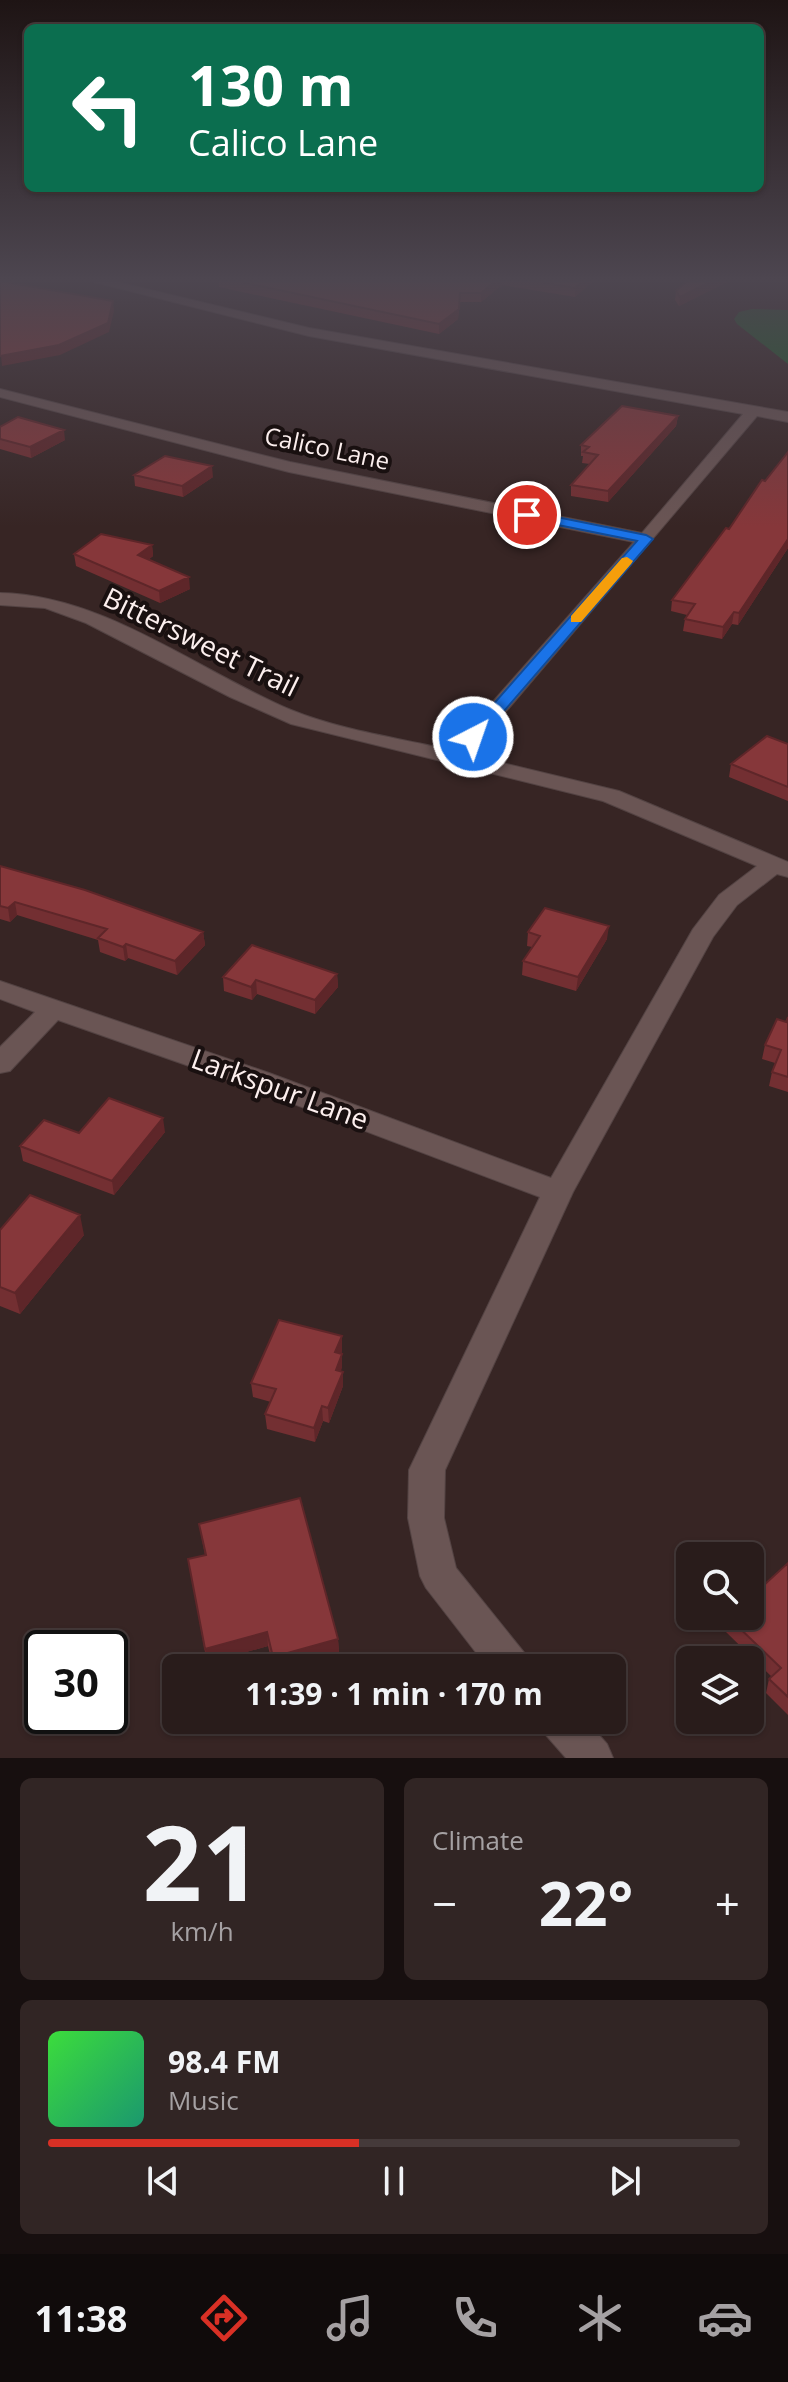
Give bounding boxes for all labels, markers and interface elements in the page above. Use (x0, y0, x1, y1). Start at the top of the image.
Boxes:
text: 130 m (188, 46, 354, 122)
icon: left (56, 56, 160, 160)
text: Calico Lane (188, 118, 378, 167)
street label: Calico Lane (262, 418, 393, 477)
pin (493, 481, 561, 549)
icon: arrive (505, 493, 549, 537)
street label: Bittersweet Trail (98, 577, 305, 705)
position arrow (431, 695, 515, 779)
street label: Larkspur Lane (187, 1038, 374, 1138)
map controls (676, 1542, 764, 1734)
button: search (676, 1542, 764, 1630)
speed limit sign: 30 (24, 1630, 128, 1734)
button: layers (676, 1646, 764, 1734)
text: 11:39 · 1 min · 170 m (245, 1673, 543, 1714)
text: 21 (143, 1790, 261, 1931)
text: Climate (432, 1822, 524, 1858)
text: 22° (539, 1862, 633, 1944)
text: − (432, 1873, 457, 1933)
text: + (715, 1873, 740, 1933)
text: km/h (170, 1913, 234, 1949)
text: 98.4 FM (168, 2041, 281, 2082)
text: Music (168, 2082, 239, 2118)
icon: previous (141, 2159, 185, 2203)
icon: pause (372, 2159, 416, 2203)
icon: next (603, 2159, 647, 2203)
icon: directions (196, 2290, 252, 2346)
icon: music (322, 2290, 378, 2346)
icon: phone (447, 2290, 503, 2346)
icon: climate (572, 2290, 628, 2346)
icon: car (697, 2290, 753, 2346)
text: 11:38 (35, 2294, 127, 2343)

